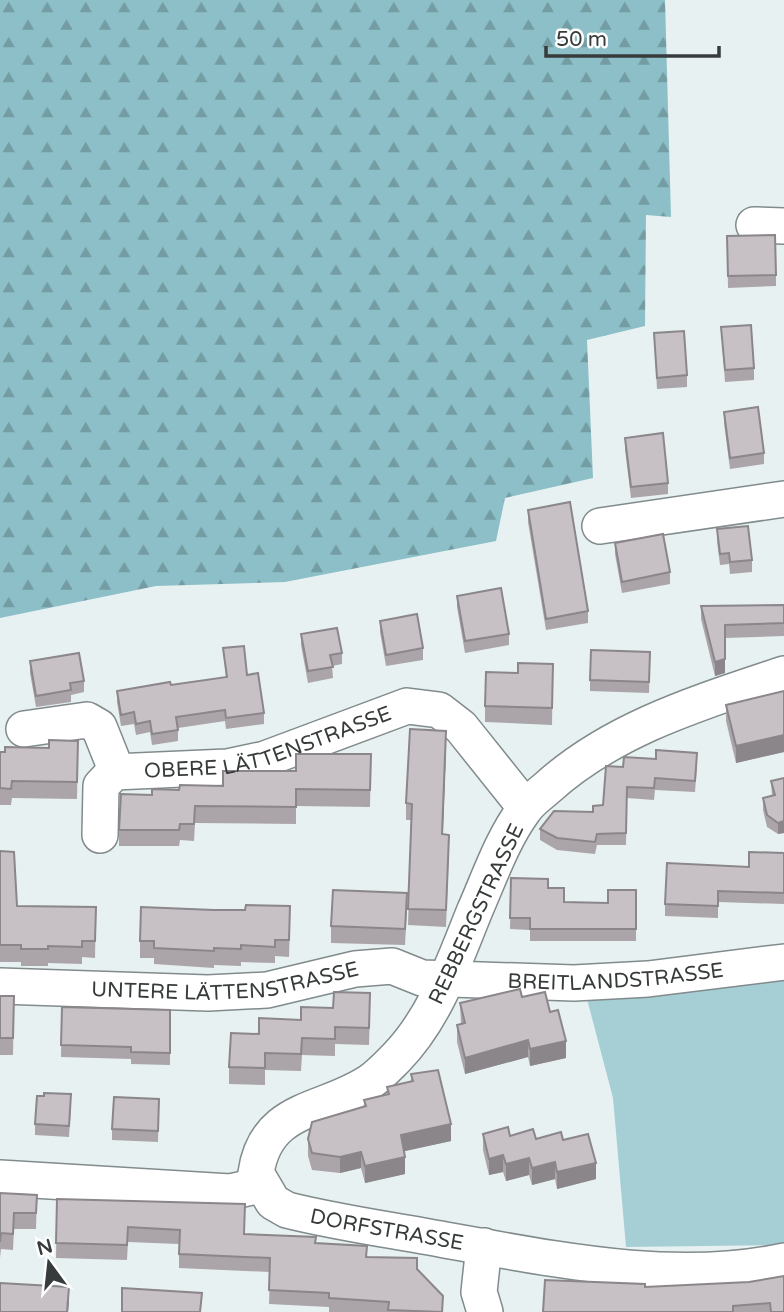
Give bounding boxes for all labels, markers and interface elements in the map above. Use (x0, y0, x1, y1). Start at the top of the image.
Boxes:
scale bar (546, 14, 719, 58)
text: 50 m (556, 27, 607, 52)
street label: OBERE LÄTTENSTRASSE (143, 701, 395, 784)
street label: REBBERGSTRASSE (424, 820, 529, 1009)
street label: UNTERE LÄTTENSTRASSE (91, 957, 361, 1006)
street label: BREITLANDSTRASSE (507, 958, 725, 996)
street label: DORFSTRASSE (308, 1204, 465, 1256)
north arrow (14, 1228, 84, 1298)
text: N (35, 1235, 55, 1260)

